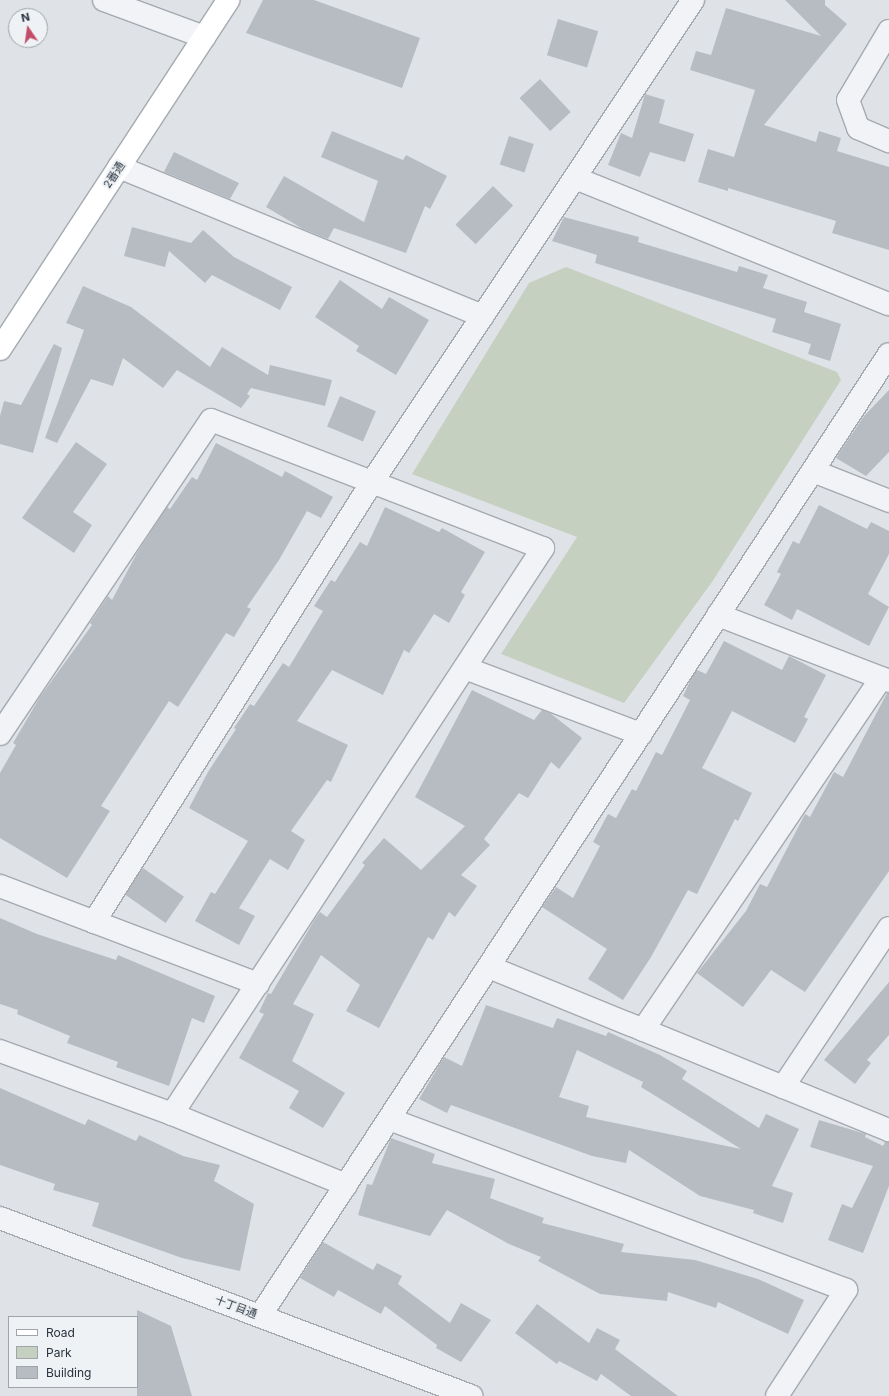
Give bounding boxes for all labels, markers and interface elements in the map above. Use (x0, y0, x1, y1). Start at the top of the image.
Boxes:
north arrow (8, 8, 48, 48)
text: N (20, 10, 31, 25)
street label: 2番通 (101, 159, 127, 191)
street label: 十丁目通 (213, 1293, 259, 1321)
legend (8, 1316, 138, 1388)
text: Road (46, 1325, 75, 1340)
text: Park (46, 1345, 72, 1360)
text: Building (46, 1365, 91, 1380)

